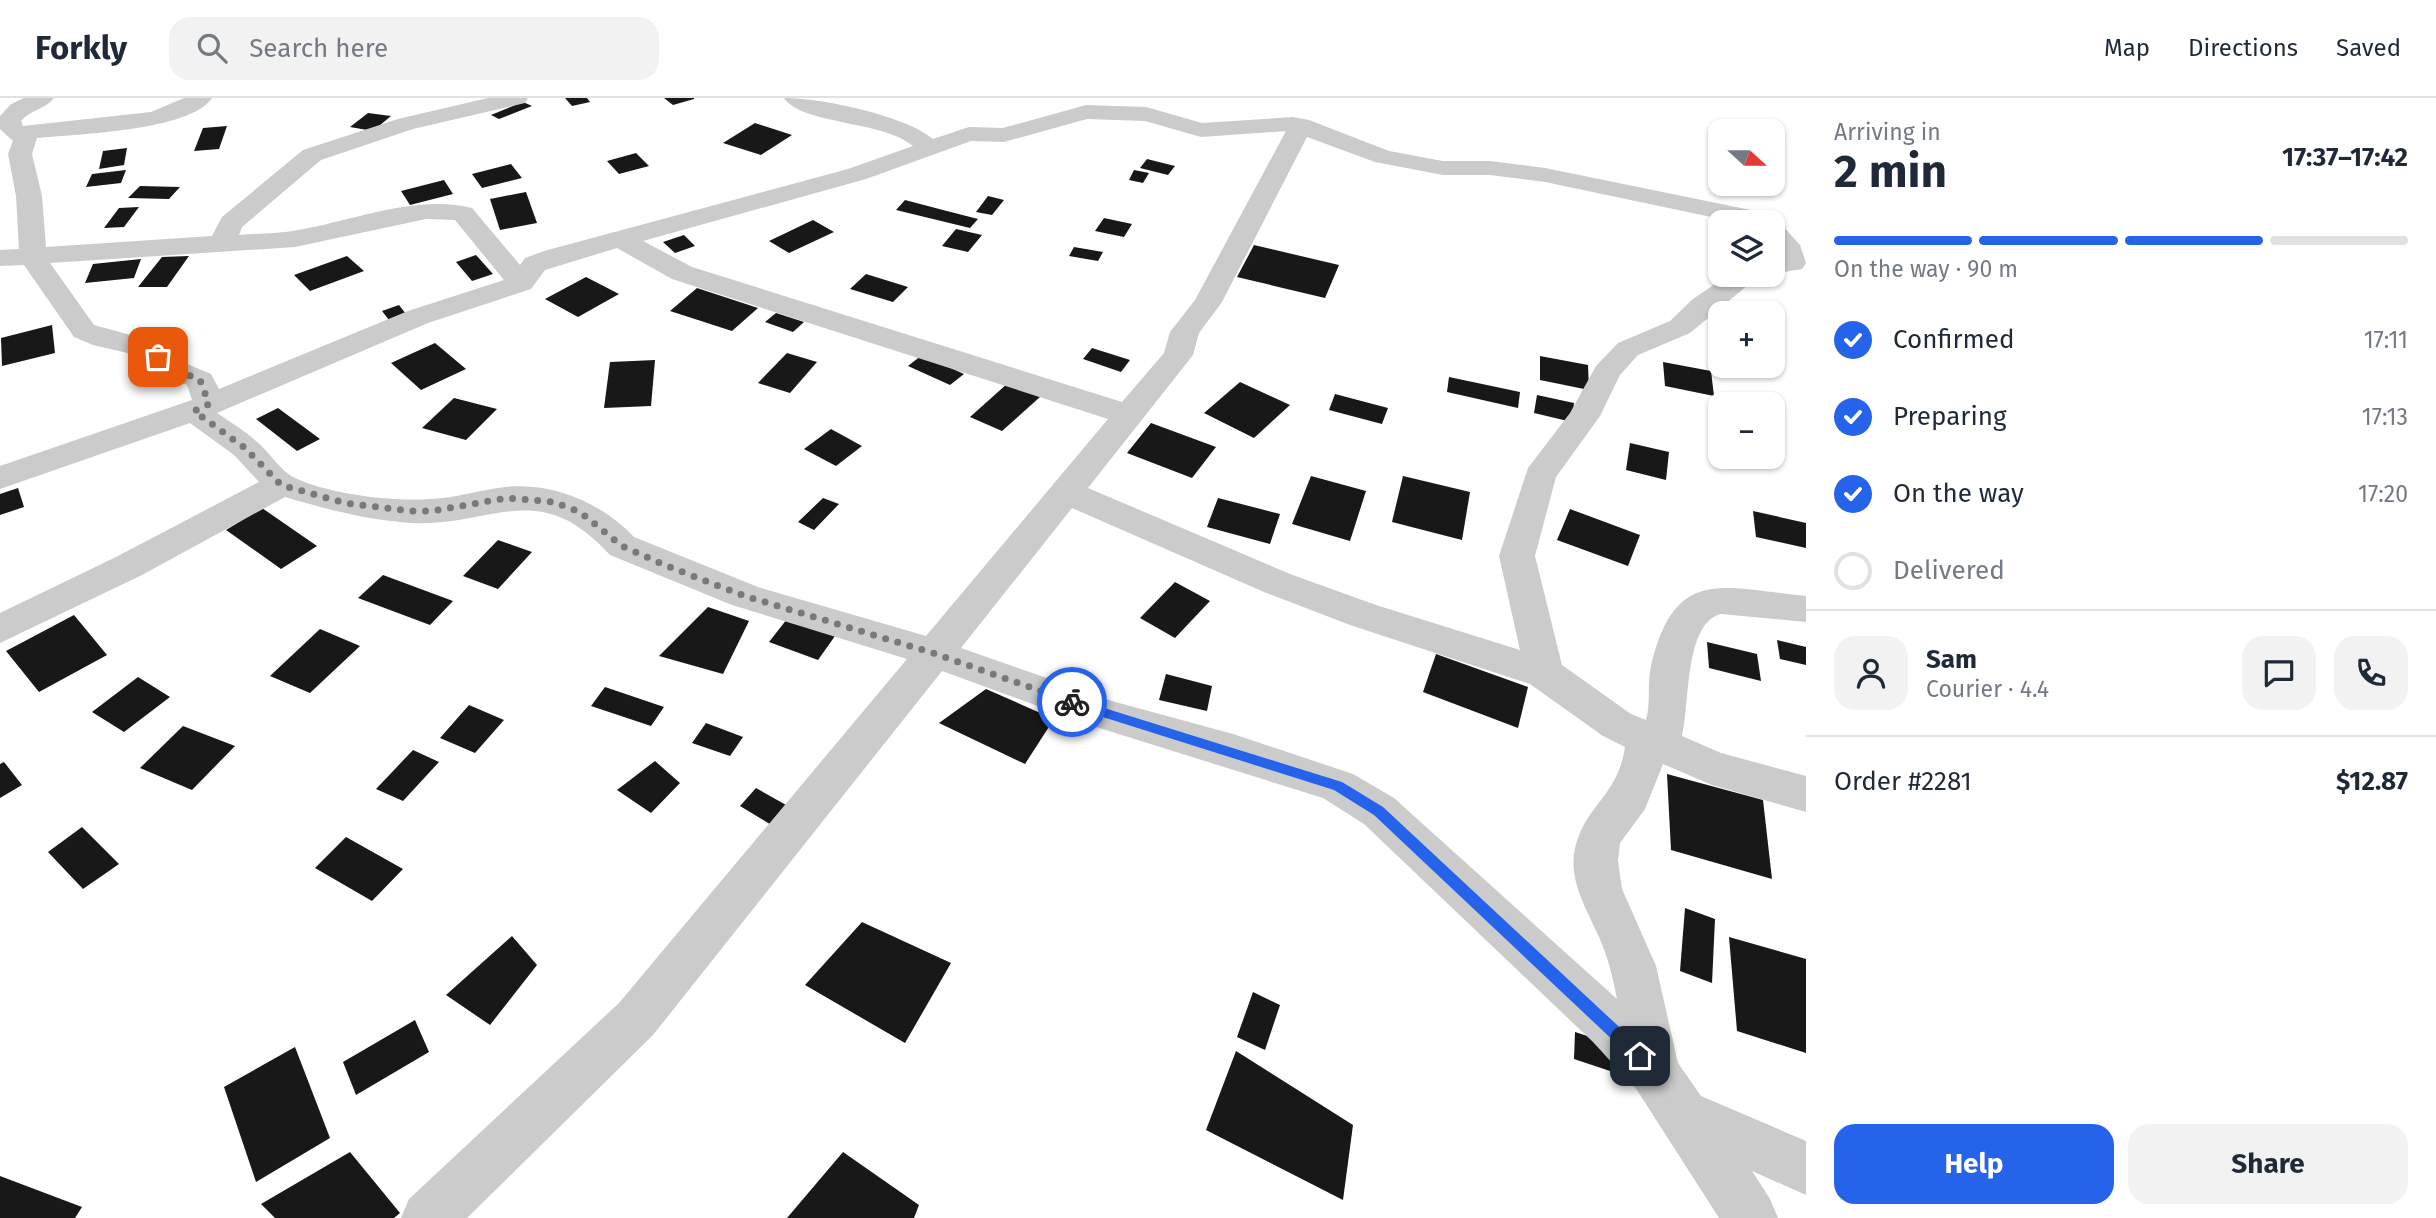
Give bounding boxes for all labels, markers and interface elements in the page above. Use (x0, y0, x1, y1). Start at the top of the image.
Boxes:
search box (169, 17, 659, 80)
text: Forkly (35, 28, 127, 68)
icon: search (193, 29, 231, 67)
text: Search here (249, 33, 388, 64)
text: Map (2104, 34, 2150, 62)
text: Directions (2188, 34, 2298, 62)
text: Saved (2336, 34, 2401, 62)
text: Arriving in (1834, 118, 1941, 146)
north arrow (1708, 119, 1785, 196)
map controls (1708, 119, 1785, 469)
text: 17:37–17:42 (2282, 142, 2408, 173)
text: 2 min (1834, 144, 1947, 199)
button: layers (1708, 210, 1785, 287)
text: On the way · 90 m (1834, 255, 2018, 283)
button: + (1708, 301, 1785, 378)
icon: check (1834, 321, 1872, 359)
text: Confirmed (1893, 324, 2014, 355)
text: 17:11 (2364, 326, 2408, 354)
pin (128, 327, 188, 387)
icon: bag (139, 338, 177, 376)
button: − (1708, 392, 1785, 469)
icon: check (1834, 398, 1872, 436)
text: Preparing (1893, 401, 2006, 432)
text: 17:13 (2362, 403, 2408, 431)
icon: check (1834, 475, 1872, 513)
text: On the way (1893, 478, 2024, 509)
text: 17:20 (2358, 480, 2408, 508)
text: Delivered (1893, 555, 2005, 586)
button: person (1834, 636, 1908, 710)
button: chat (2242, 636, 2316, 710)
button: phone (2334, 636, 2408, 710)
text: Sam (1926, 644, 1977, 675)
courier (1037, 667, 1107, 737)
text: Courier · 4.4 (1926, 675, 2049, 703)
icon: bike (1053, 683, 1091, 721)
text: Order #2281 (1834, 766, 1972, 797)
text: $12.87 (2336, 766, 2408, 797)
pin (1610, 1026, 1670, 1086)
icon: home (1621, 1037, 1659, 1075)
button: Help (1834, 1124, 2114, 1204)
button: Share (2128, 1124, 2408, 1204)

